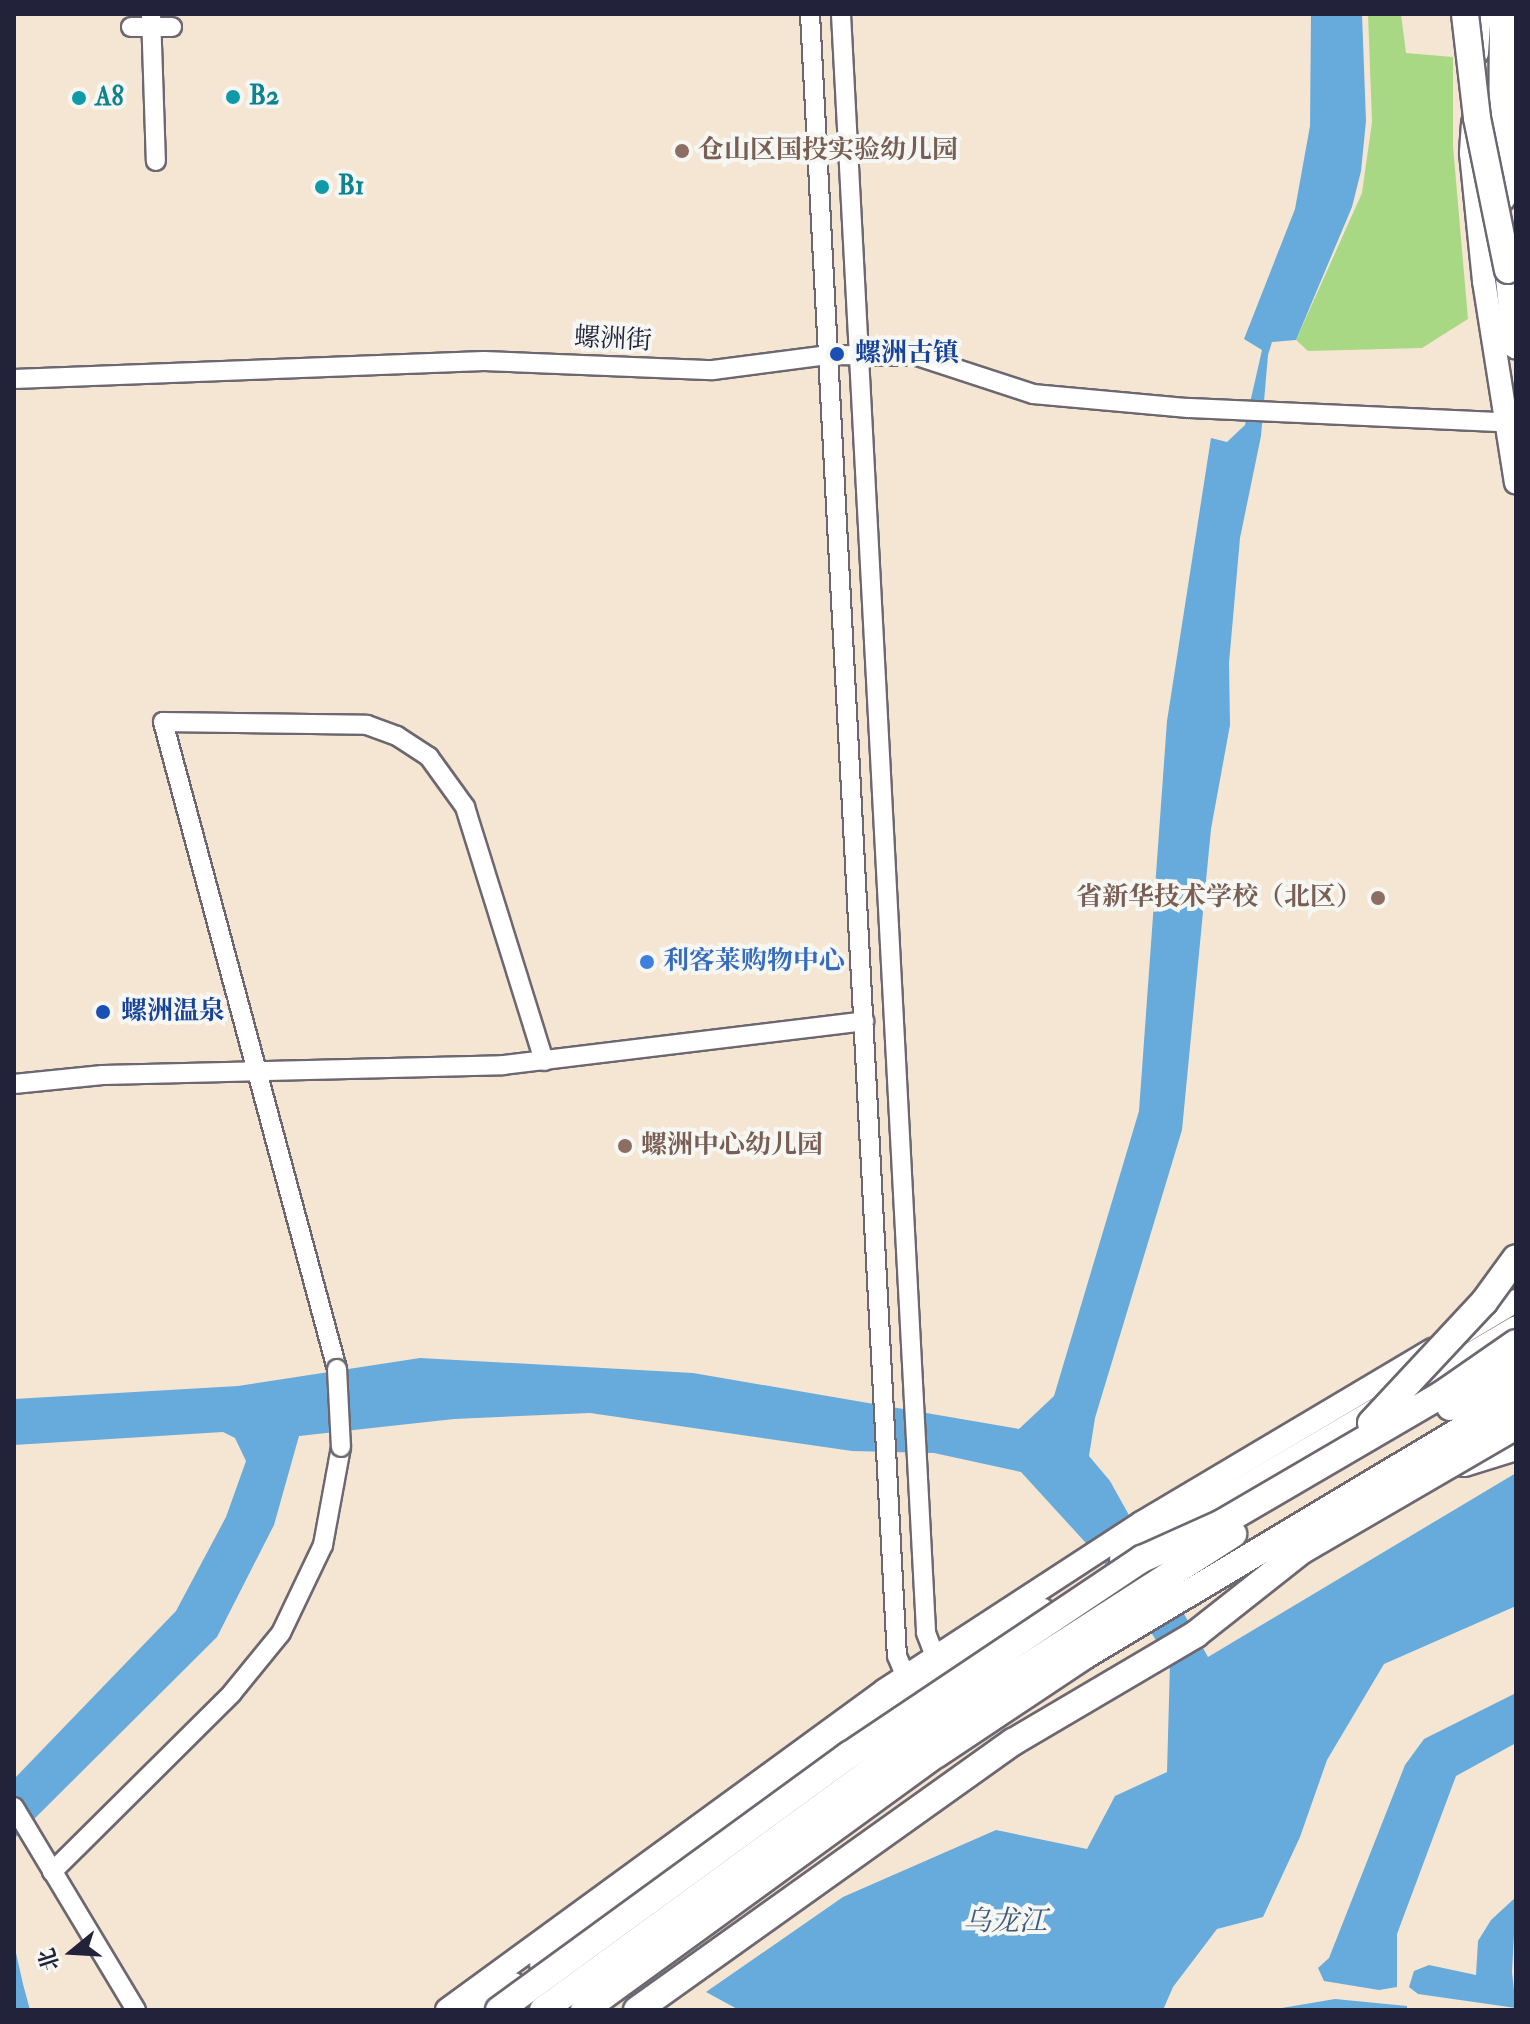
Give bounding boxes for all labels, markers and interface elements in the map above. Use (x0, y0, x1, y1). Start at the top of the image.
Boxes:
place label: B2 (249, 81, 279, 113)
place label: A8 (95, 82, 124, 114)
marker: B2 (224, 88, 242, 106)
marker: A8 (70, 89, 88, 107)
place label: 仓山区国投实验幼儿园 (698, 135, 958, 167)
marker: 仓山区国投实验幼儿园 (673, 142, 691, 160)
place label: B1 (338, 171, 364, 203)
marker: B1 (313, 178, 331, 196)
street label: 螺洲街 (573, 322, 653, 358)
place label: 螺洲古镇 (855, 338, 959, 370)
marker: 螺洲古镇 (826, 343, 848, 365)
place label: 省新华技术学校（北区） (1076, 882, 1362, 914)
marker: 省新华技术学校（北区） (1369, 889, 1387, 907)
place label: 利客莱购物中心 (663, 946, 845, 978)
marker: 利客莱购物中心 (638, 953, 656, 971)
place label: 螺洲温泉 (121, 996, 225, 1028)
marker: 螺洲温泉 (92, 1001, 114, 1023)
place label: 螺洲中心幼儿园 (641, 1130, 823, 1162)
marker: 螺洲中心幼儿园 (616, 1137, 634, 1155)
water label: 乌龙江 (963, 1905, 1047, 1939)
north arrow (32, 1912, 112, 1992)
text: 北 (32, 1945, 66, 1974)

